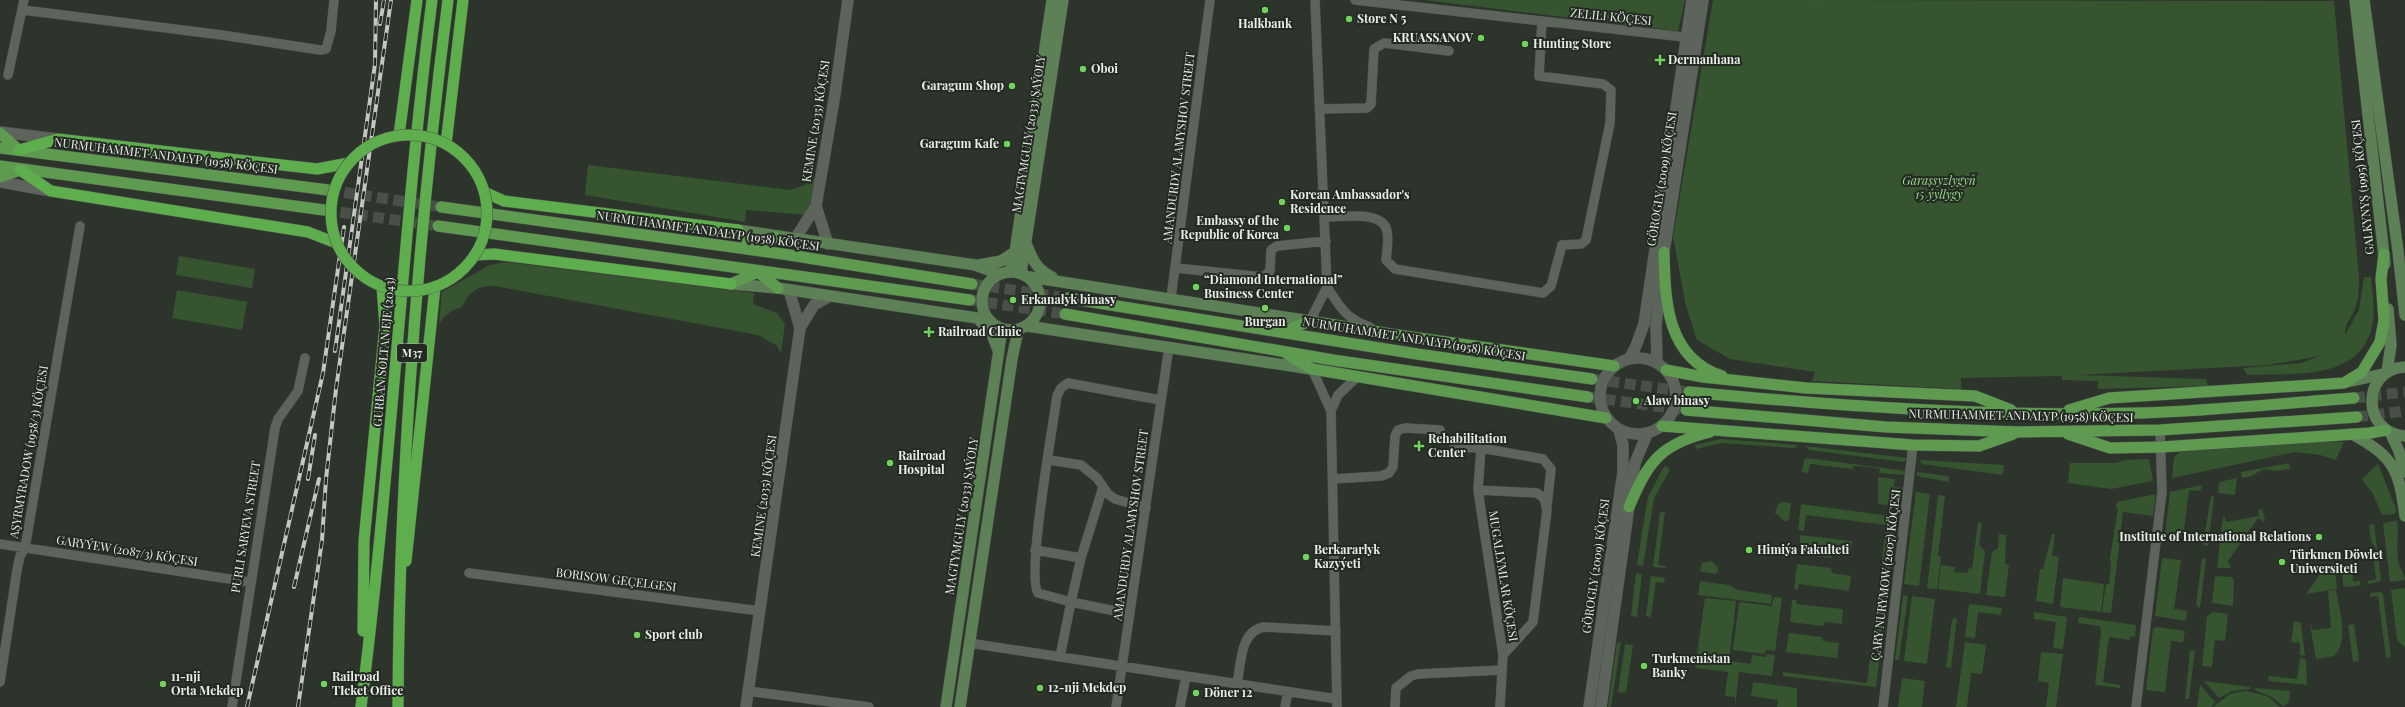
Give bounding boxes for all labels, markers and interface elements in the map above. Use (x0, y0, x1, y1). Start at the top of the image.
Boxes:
street label: ZELILI KÖÇESI (1570, 4, 1653, 28)
marker: Halkbank (1260, 5, 1270, 15)
place label: Store N 5 (1357, 10, 1407, 26)
marker: Store N 5 (1344, 14, 1354, 24)
place label: Halkbank (1238, 15, 1293, 31)
place label: KRUASSANOV (1393, 29, 1474, 45)
marker: KRUASSANOV (1476, 33, 1486, 43)
place label: Hunting Store (1533, 35, 1611, 51)
marker: Hunting Store (1520, 39, 1530, 49)
street label: AMANDURDY ALAMYSHOV STREET (1158, 50, 1198, 246)
place label: Dermanhana (1668, 51, 1741, 67)
street label: MAGTYMGULY (2033) ŞAÝOLY (1008, 53, 1049, 214)
marker: Dermanhana (1655, 55, 1665, 65)
street label: KEMINE (2035) KÖÇESI (797, 59, 833, 183)
place label: Oboi (1091, 60, 1118, 76)
marker: Oboi (1078, 64, 1088, 74)
place label: Garagum Shop (921, 77, 1004, 93)
marker: Garagum Shop (1007, 81, 1017, 91)
street label: GÖROGLY (2009) KÖÇESI (1642, 110, 1680, 247)
street label: GALKYNYŞ (1995) KÖÇESI (2347, 119, 2377, 256)
street label: NURMUHAMMET ANDALYP (1958) KÖÇESI (53, 133, 279, 177)
place label: Garagum Kafe (920, 135, 999, 151)
marker: Garagum Kafe (1002, 139, 1012, 149)
park label: Garaşsyzlygyň 15 ýyllygy (1902, 172, 1977, 202)
place label: Korean Ambassador's Residence (1290, 186, 1410, 216)
marker: Korean Ambassador's Residence (1277, 197, 1287, 207)
street label: NURMUHAMMET ANDALYP (1958) KÖÇESI (595, 206, 821, 254)
place label: Embassy of the Republic of Korea (1180, 212, 1280, 242)
marker: Embassy of the Republic of Korea (1282, 223, 1292, 233)
place label: “Diamond International” Business Center (1204, 271, 1343, 301)
street label: GURBAN SOLTAN EJE (2043) (369, 277, 397, 427)
marker: “Diamond International” Business Center (1191, 282, 1201, 292)
place label: Erkanalyk binasy (1021, 291, 1117, 307)
marker: Erkanalyk binasy (1008, 295, 1018, 305)
marker: Burgan (1260, 303, 1270, 313)
street label: NURMUHAMMET ANDALYP (1958) KÖÇESI (1302, 312, 1527, 364)
place label: Burgan (1244, 313, 1286, 329)
place label: Railroad Clinic (938, 323, 1022, 339)
marker: Railroad Clinic (923, 326, 935, 338)
road number: M37 (397, 344, 427, 362)
street label: AŞYRMYRADOW (1958/3) KÖÇESI (5, 364, 51, 541)
place label: Alaw binasy (1643, 392, 1711, 408)
marker: Alaw binasy (1631, 396, 1641, 406)
street label: NURMUHAMMET ANDALYP (1958) KÖÇESI (1908, 405, 2134, 425)
street label: AMANDURDY ALAMYSHOV STREET (1109, 428, 1151, 623)
place label: Rehabilitation Center (1428, 430, 1507, 460)
street label: KEMINE (2035) KÖÇESI (746, 434, 780, 558)
street label: MAGTYMGULY (2033) ŞAÝOLY (941, 435, 982, 596)
marker: Rehabilitation Center (1413, 440, 1425, 452)
place label: Railroad Hospital (898, 447, 946, 477)
marker: Railroad Hospital (885, 458, 895, 468)
street label: PURLI SARYEVA STREET (227, 459, 263, 594)
street label: ÇARY NURYMOW (2007) KÖÇESI (1867, 488, 1903, 662)
street label: GÖROGLY (2009) KÖÇESI (1578, 497, 1612, 634)
street label: MUGALLYMLAR KÖÇESI (1486, 509, 1522, 642)
place label: Institute of International Relations (2119, 528, 2311, 544)
street label: GARYÝEW (2087/3) KÖÇESI (55, 531, 199, 569)
marker: Institute of International Relations (2314, 532, 2324, 542)
place label: Berkararlyk Kazyýeti (1314, 541, 1381, 571)
place label: Himiýa Fakulteti (1757, 541, 1850, 557)
marker: Himiýa Fakulteti (1744, 545, 1754, 555)
place label: Türkmen Döwlet Uniwersiteti (2290, 546, 2384, 576)
marker: Berkararlyk Kazyýeti (1301, 552, 1311, 562)
marker: Türkmen Döwlet Uniwersiteti (2277, 557, 2287, 567)
street label: BORISOW GEÇELGESI (555, 564, 677, 594)
place label: Sport club (645, 626, 703, 642)
marker: Sport club (632, 630, 642, 640)
place label: Turkmenistan Banky (1652, 650, 1731, 680)
marker: Turkmenistan Banky (1639, 661, 1649, 671)
place label: 11-nji Orta Mekdep (171, 668, 243, 698)
place label: Railroad TIcket Office (332, 668, 403, 698)
marker: 11-nji Orta Mekdep (158, 679, 168, 689)
marker: Railroad TIcket Office (319, 679, 329, 689)
place label: 12-nji Mekdep (1048, 679, 1126, 695)
marker: 12-nji Mekdep (1035, 683, 1045, 693)
place label: Döner 12 (1204, 684, 1252, 700)
marker: Döner 12 (1191, 688, 1201, 698)

